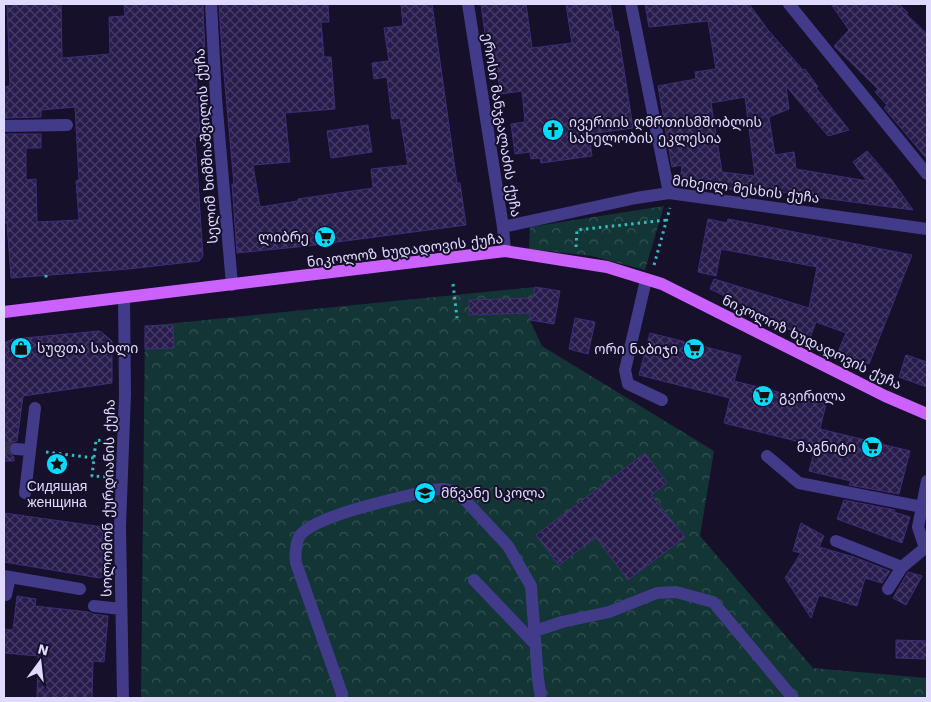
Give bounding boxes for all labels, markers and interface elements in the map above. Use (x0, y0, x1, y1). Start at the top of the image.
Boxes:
street label: ეროსი მანჯგალაძის ქუჩა (479, 32, 524, 218)
street label: სელიმ ხიმშიაშვილის ქუჩა (191, 48, 222, 244)
place label: ივერიის ღმრთისმშობლის სახელობის ეკლესია (569, 114, 762, 147)
church icon: ივერიის ღმრთისმშობლის სახელობის ეკლესია (541, 118, 565, 142)
street label: მიხეილ მესხის ქუჩა (671, 172, 821, 207)
supermarket icon: ლიბრე (313, 225, 337, 249)
place label: ლიბრე (258, 229, 309, 246)
street label: ნიკოლოზ ხუდადოვის ქუჩა (306, 230, 504, 271)
street label: ნიკოლოზ ხუდადოვის ქუჩა (719, 291, 904, 393)
shop icon: სუფთა სახლი (9, 336, 33, 360)
supermarket icon: ორი ნაბიჯი (682, 337, 706, 361)
place label: სუფთა სახლი (37, 340, 138, 357)
place label: ორი ნაბიჯი (594, 341, 678, 358)
supermarket icon: გვირილა (751, 384, 775, 408)
place label: გვირილა (779, 388, 846, 405)
street label: სოლომონ ქურდიანის ქუჩა (98, 399, 119, 597)
supermarket icon: მაგნიტი (860, 435, 884, 459)
place label: მაგნიტი (797, 439, 856, 456)
place icon: Сидящая женщина (45, 452, 69, 476)
place label: Сидящая женщина (27, 478, 87, 510)
school or university icon: მწვანე სკოლა (413, 481, 437, 505)
place label: მწვანე სკოლა (441, 485, 545, 502)
north arrow (15, 637, 65, 687)
text: N (36, 640, 50, 659)

